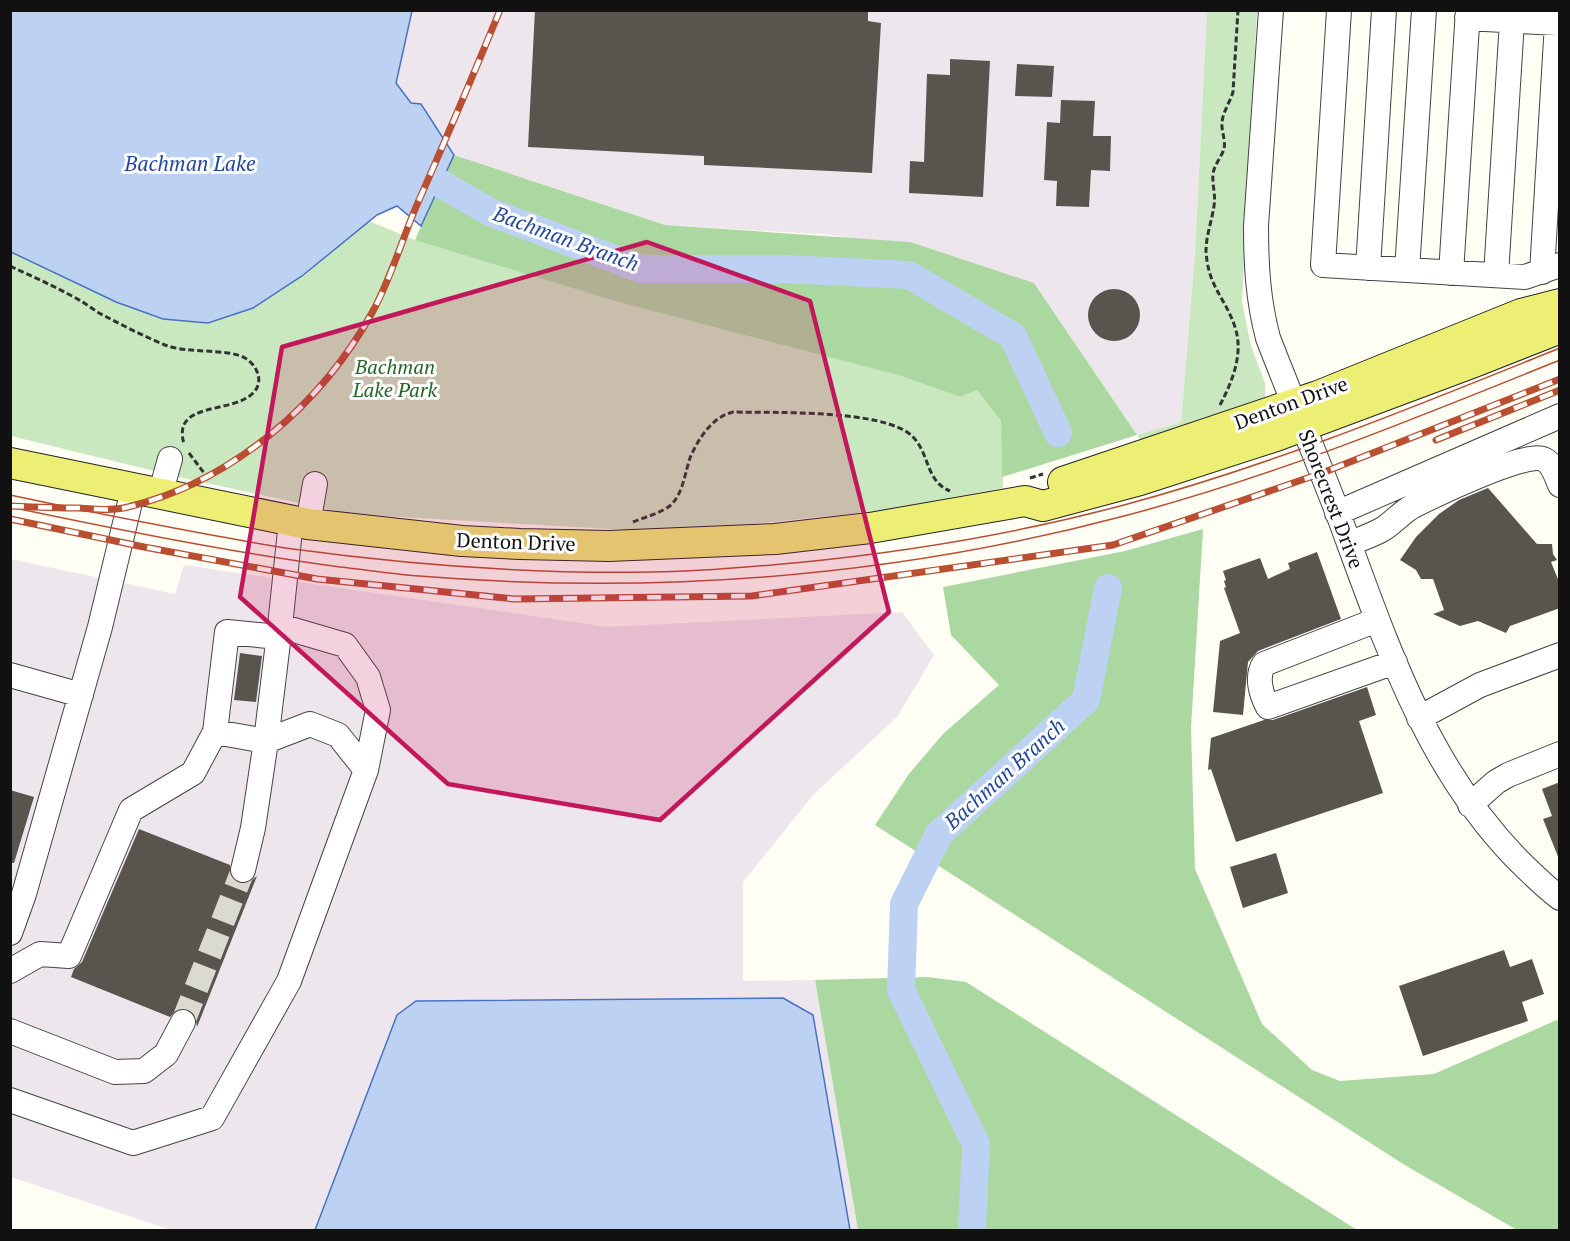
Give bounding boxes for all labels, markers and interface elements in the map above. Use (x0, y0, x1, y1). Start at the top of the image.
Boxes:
water label: Bachman Lake (124, 149, 256, 177)
water label: Bachman Branch (489, 198, 643, 277)
park label: Bachman Lake Park (352, 353, 438, 403)
street label: Denton Drive (1230, 369, 1351, 436)
street label: Shorecrest Drive (1293, 425, 1370, 572)
street label: Denton Drive (456, 526, 576, 557)
water label: Bachman Branch (937, 712, 1071, 836)

